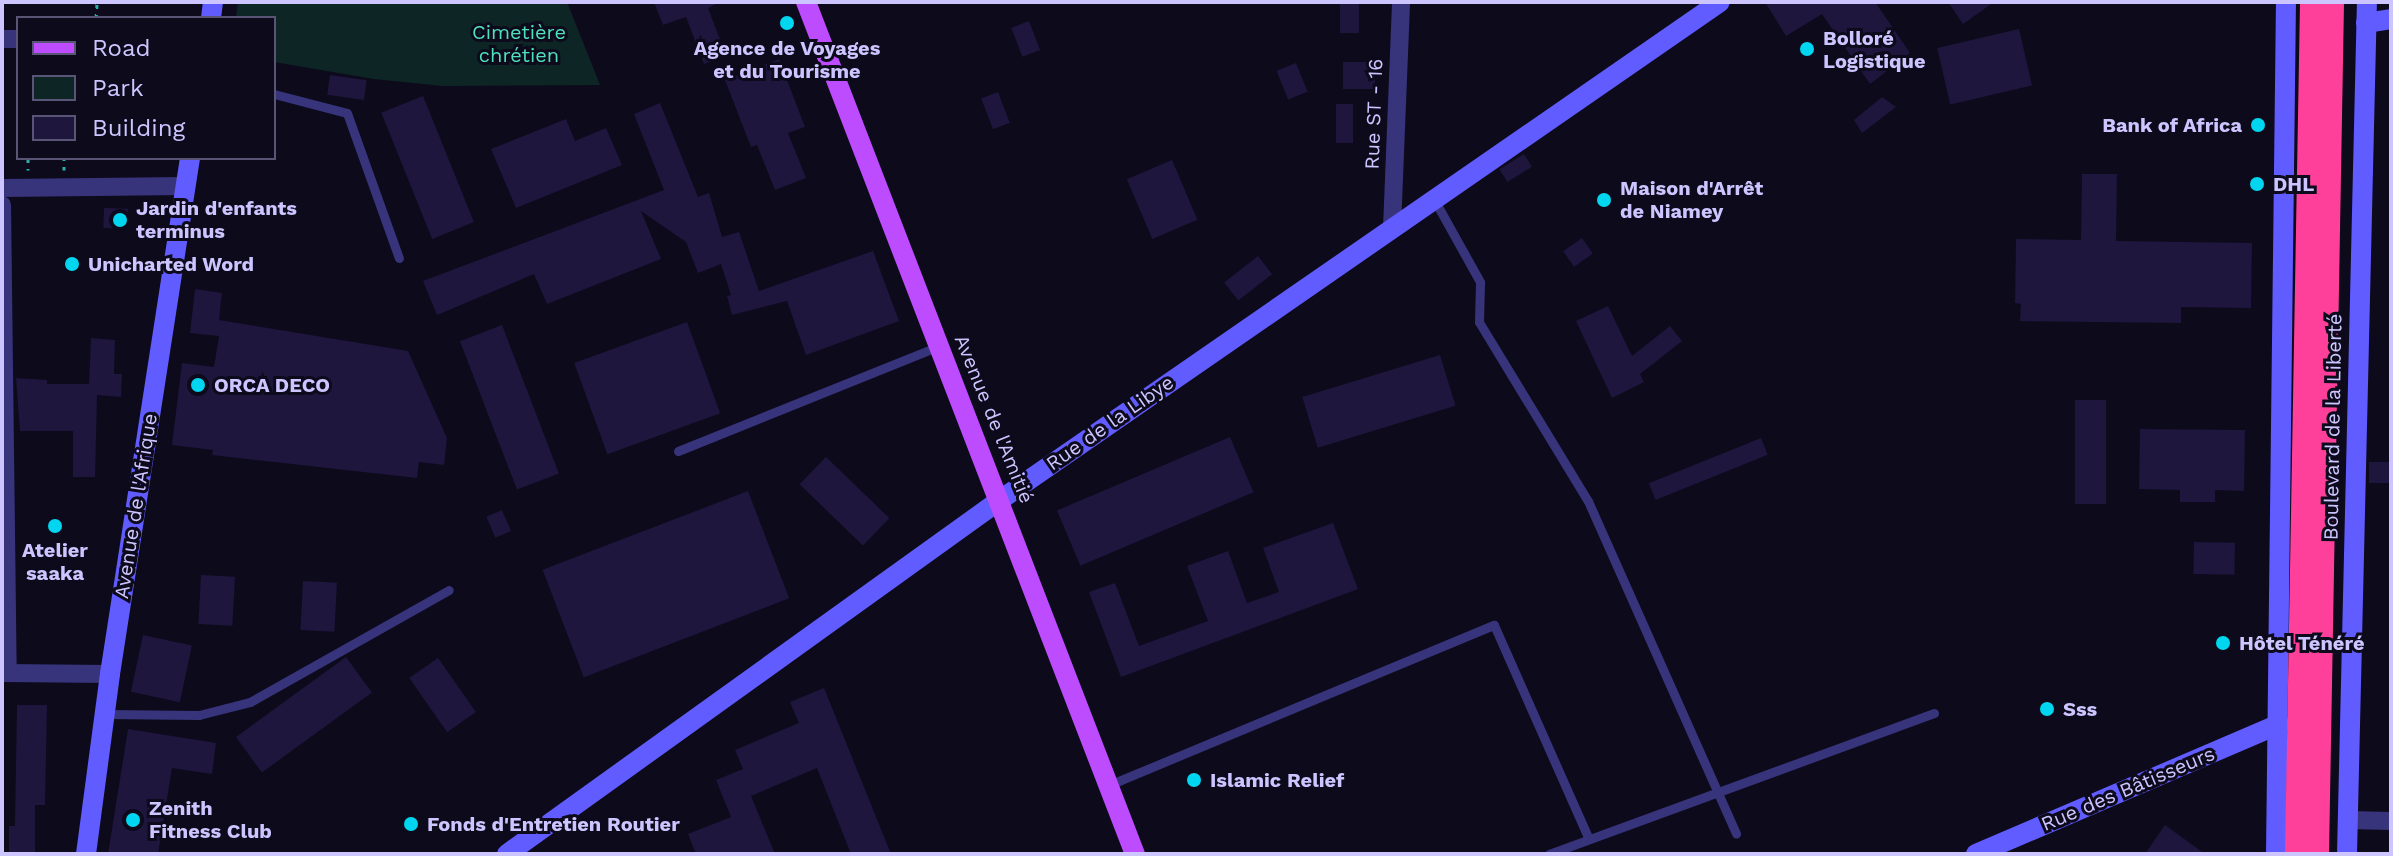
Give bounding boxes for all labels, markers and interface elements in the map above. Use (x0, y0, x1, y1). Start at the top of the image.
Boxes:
marker: Agence de Voyages et du Tourisme (778, 14, 796, 32)
legend (16, 16, 276, 160)
park label: Cimetière chrétien (472, 20, 566, 67)
place label: Bolloré Logistique (1823, 26, 1926, 73)
text: Road (92, 34, 151, 62)
place label: Agence de Voyages et du Tourisme (693, 36, 881, 83)
marker: Bolloré Logistique (1798, 40, 1816, 58)
street label: Rue ST - 16 (1360, 58, 1388, 170)
text: Park (92, 74, 144, 102)
place label: Bank of Africa (2101, 113, 2242, 137)
text: Building (92, 114, 185, 142)
marker: Bank of Africa (2249, 116, 2267, 134)
place label: DHL (2273, 172, 2314, 196)
marker: DHL (2248, 175, 2266, 193)
place label: Maison d'Arrêt de Niamey (1620, 176, 1763, 223)
marker: Maison d'Arrêt de Niamey (1595, 191, 1613, 209)
place label: Jardin d'enfants terminus (136, 196, 297, 243)
marker: Jardin d'enfants terminus (111, 211, 129, 229)
place label: Unicharted Word (88, 252, 255, 276)
marker: Unicharted Word (63, 255, 81, 273)
street label: Boulevard de la Liberté (2319, 313, 2347, 541)
street label: Avenue de l'Amitié (949, 331, 1039, 507)
street label: Rue de la Libye (1042, 370, 1178, 476)
place label: ORCA DECO (214, 373, 330, 397)
marker: ORCA DECO (189, 376, 207, 394)
street label: Avenue de l'Afrique (110, 412, 162, 600)
marker: Atelier saaka (46, 517, 64, 535)
place label: Atelier saaka (22, 538, 88, 585)
place label: Hôtel Ténéré (2239, 631, 2365, 655)
marker: Hôtel Ténéré (2214, 634, 2232, 652)
place label: Sss (2063, 697, 2097, 721)
marker: Sss (2038, 700, 2056, 718)
street label: Rue des Bâtisseurs (2038, 742, 2218, 836)
place label: Islamic Relief (1210, 768, 1344, 792)
marker: Islamic Relief (1185, 771, 1203, 789)
place label: Zenith Fitness Club (149, 796, 272, 843)
marker: Zenith Fitness Club (124, 811, 142, 829)
place label: Fonds d'Entretien Routier (427, 812, 680, 836)
marker: Fonds d'Entretien Routier (402, 815, 420, 833)

